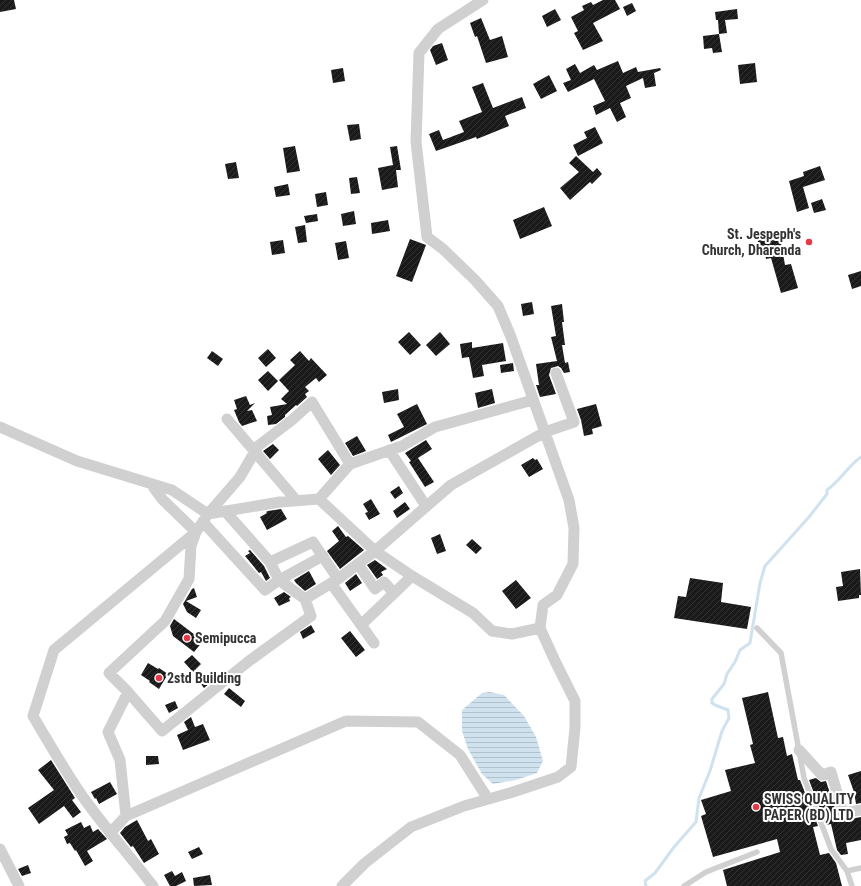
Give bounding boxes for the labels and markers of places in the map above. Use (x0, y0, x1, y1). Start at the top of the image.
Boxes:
place label: St. Jespeph's Church, Dharenda (702, 226, 801, 258)
marker: St. Jespeph's Church, Dharenda (804, 237, 814, 247)
place label: Semipucca (195, 630, 257, 646)
marker: Semipucca (182, 633, 192, 643)
place label: 2std Building (167, 670, 241, 686)
marker: 2std Building (154, 673, 164, 683)
place label: SWISS QUALITY PAPER (BD) LTD (764, 791, 855, 824)
marker: SWISS QUALITY PAPER (BD) LTD (751, 802, 761, 812)

